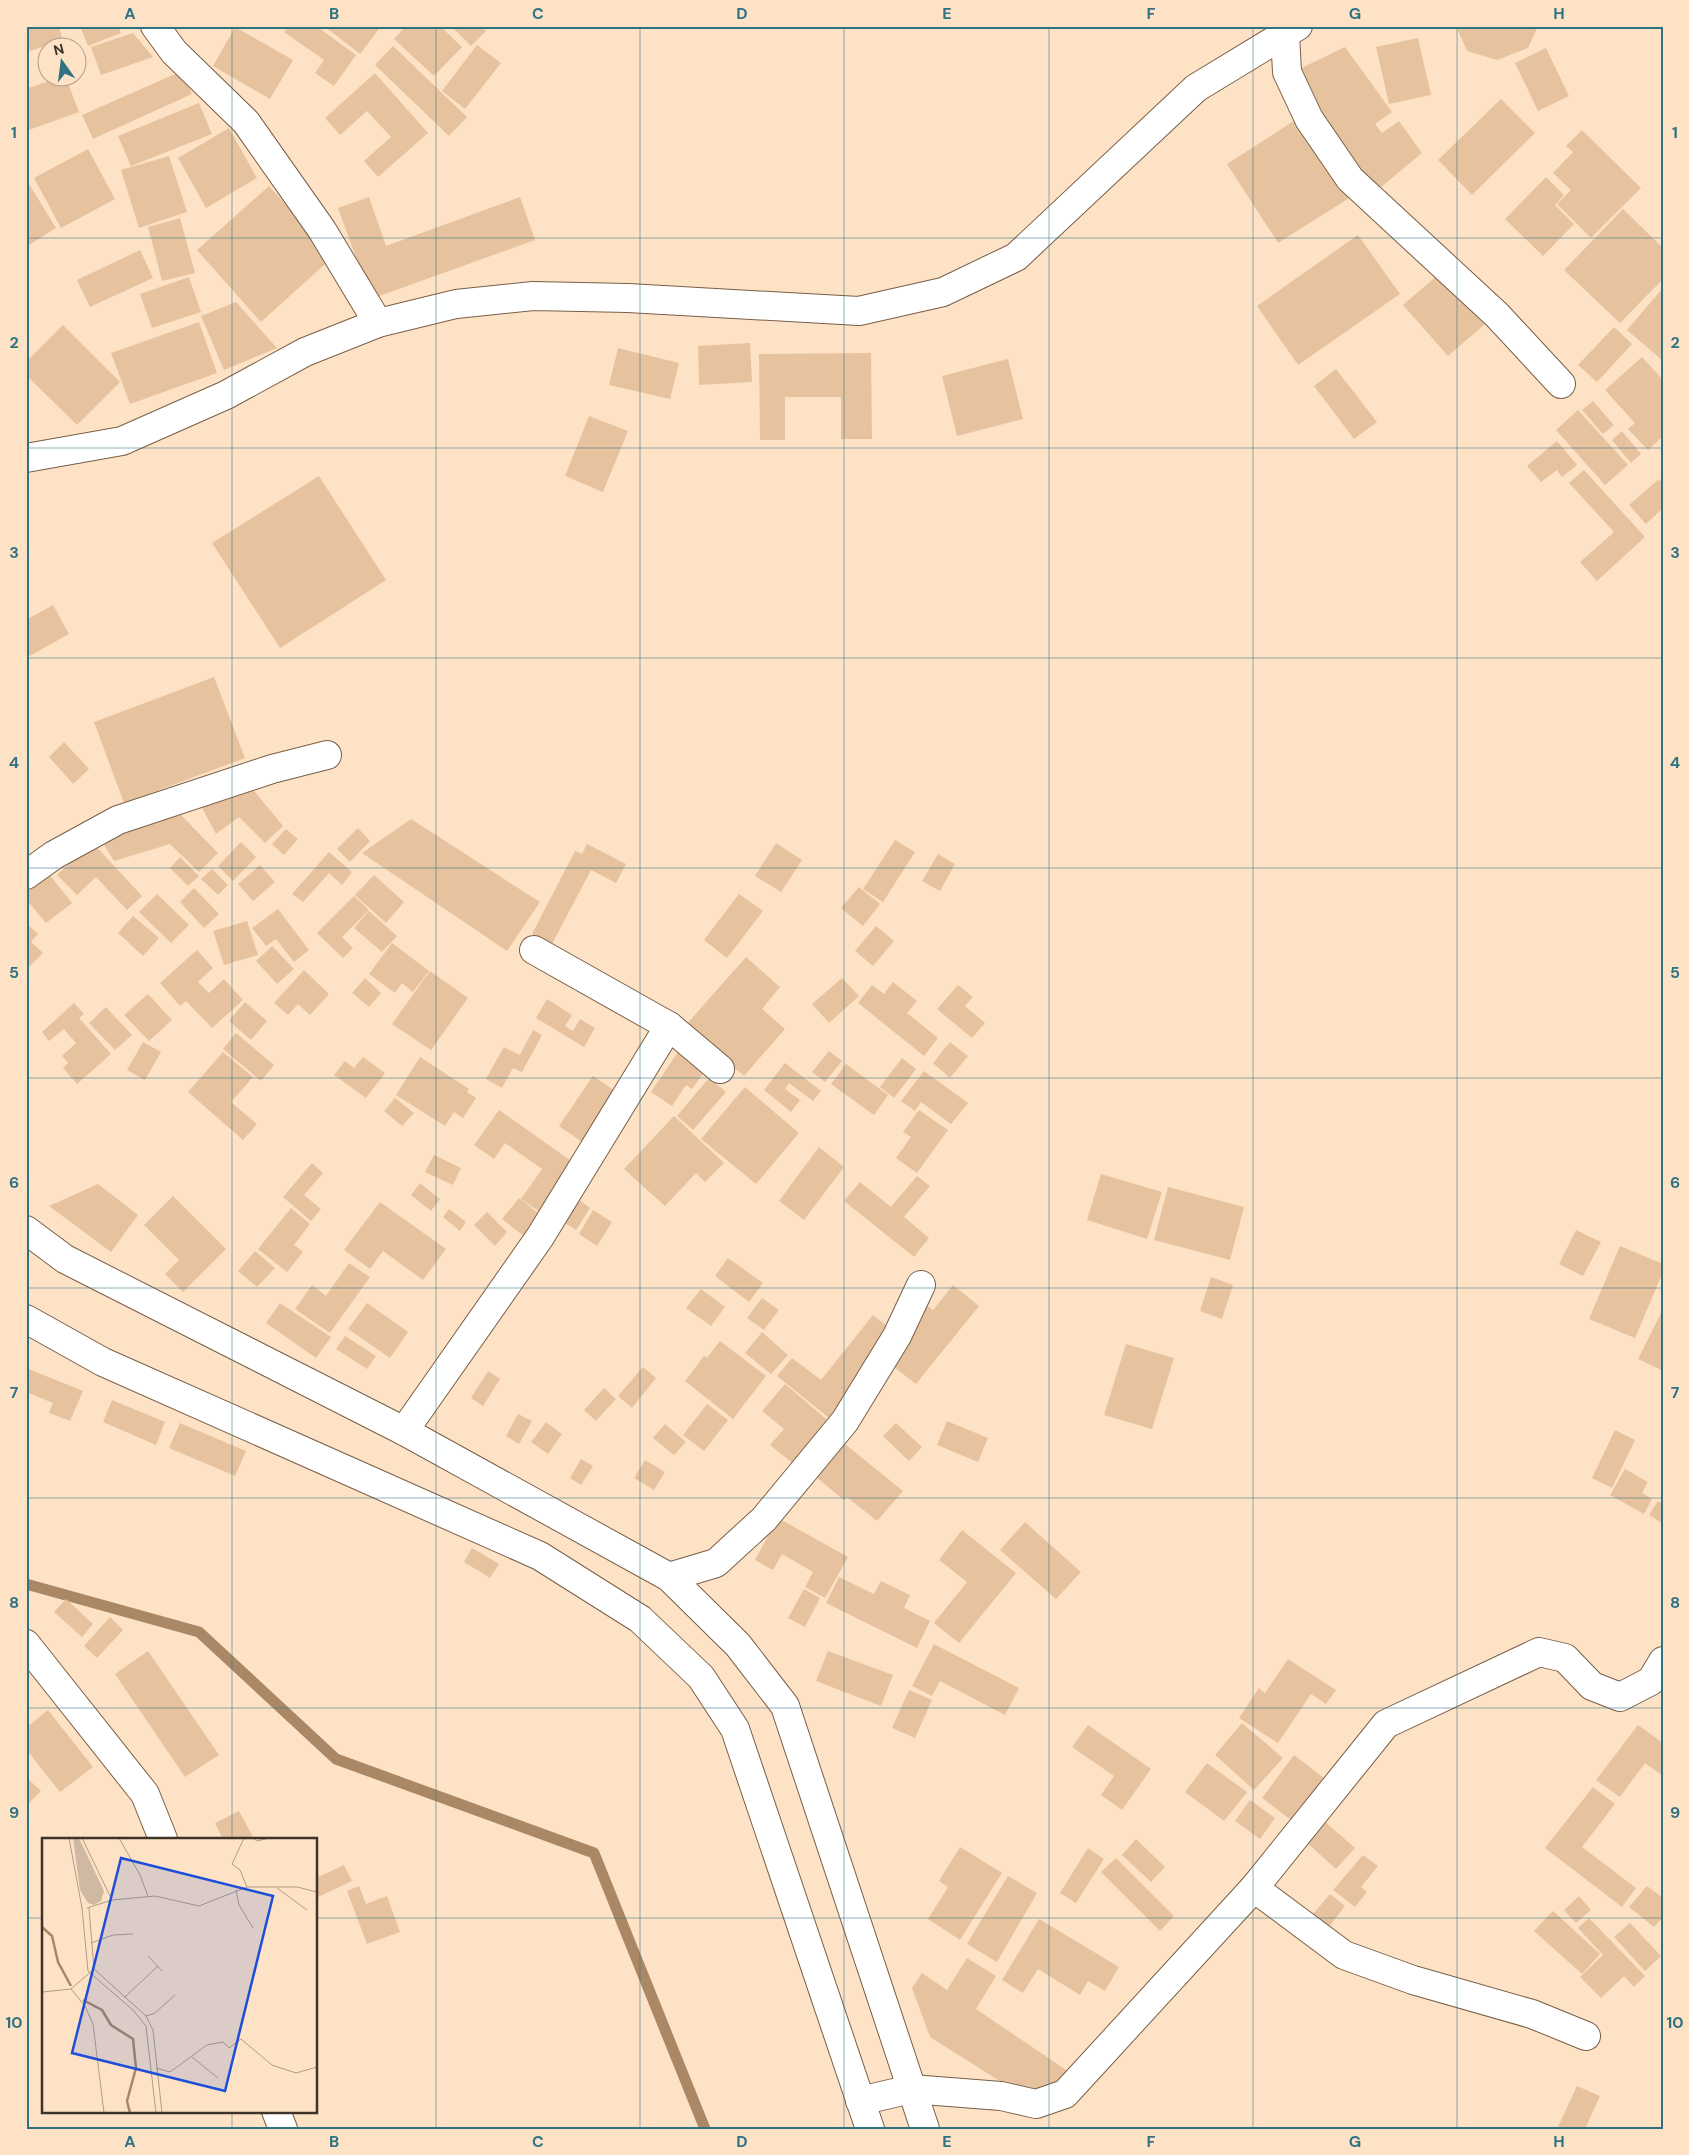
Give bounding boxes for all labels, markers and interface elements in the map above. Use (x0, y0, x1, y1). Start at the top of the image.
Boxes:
text: A (124, 3, 136, 24)
text: B (329, 3, 339, 24)
text: C (532, 3, 544, 24)
text: D (736, 3, 748, 24)
text: E (942, 3, 952, 24)
text: F (1147, 3, 1156, 24)
text: G (1349, 3, 1361, 24)
text: H (1553, 3, 1565, 24)
north arrow (38, 38, 88, 88)
text: N (52, 39, 66, 59)
text: 1 (11, 122, 17, 143)
text: 1 (1672, 122, 1678, 143)
text: 2 (9, 332, 19, 353)
text: 2 (1670, 332, 1680, 353)
text: 3 (9, 542, 19, 563)
text: 3 (1670, 542, 1680, 563)
text: 4 (9, 752, 19, 773)
text: 4 (1670, 752, 1680, 773)
text: 5 (9, 962, 19, 983)
text: 5 (1670, 962, 1680, 983)
text: 6 (9, 1172, 19, 1193)
text: 6 (1670, 1172, 1680, 1193)
text: 7 (10, 1382, 19, 1403)
text: 7 (1671, 1382, 1680, 1403)
text: 8 (9, 1592, 19, 1613)
text: 8 (1670, 1592, 1680, 1613)
text: 9 (9, 1802, 19, 1823)
text: 9 (1670, 1802, 1680, 1823)
inset map (42, 1838, 318, 2112)
text: 10 (5, 2012, 23, 2033)
text: 10 (1666, 2012, 1684, 2033)
text: A (124, 2131, 136, 2152)
text: B (329, 2131, 339, 2152)
text: C (532, 2131, 544, 2152)
text: D (736, 2131, 748, 2152)
text: E (942, 2131, 952, 2152)
text: F (1147, 2131, 1156, 2152)
text: G (1349, 2131, 1361, 2152)
text: H (1553, 2131, 1565, 2152)

